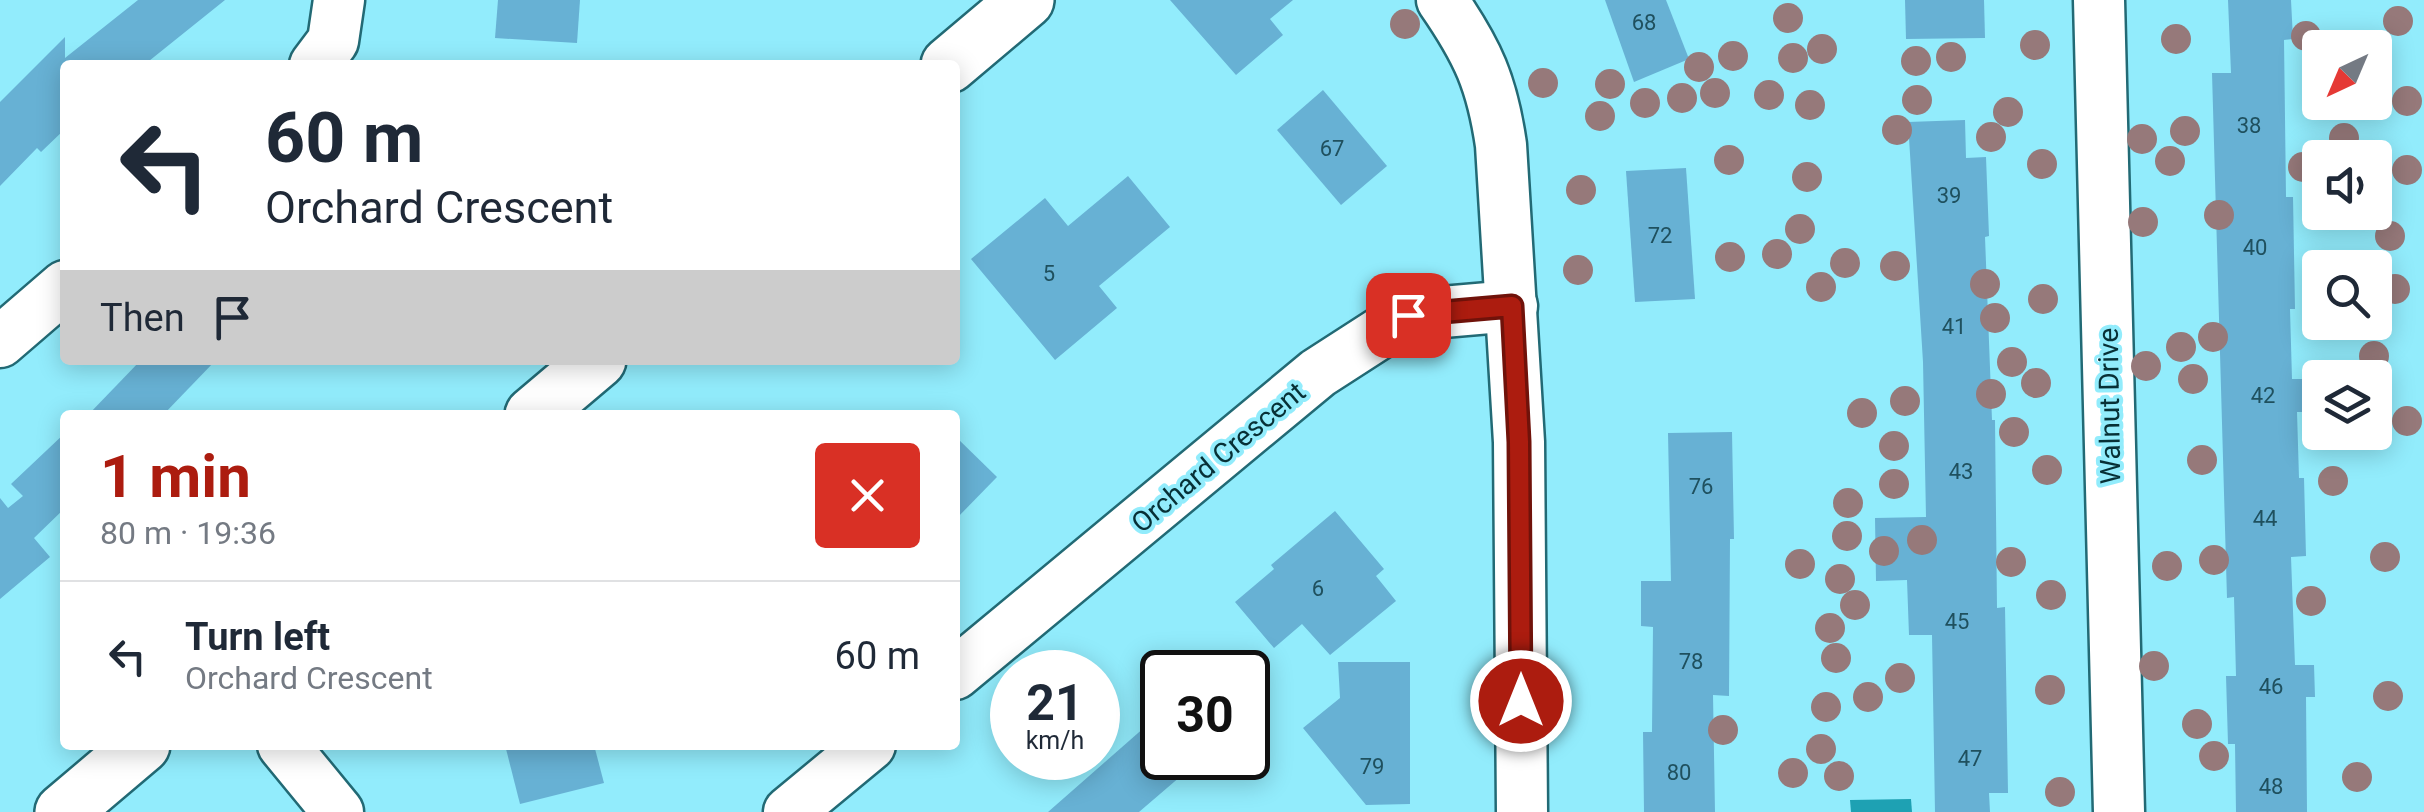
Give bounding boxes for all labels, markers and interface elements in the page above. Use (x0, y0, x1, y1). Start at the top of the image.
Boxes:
house number: 68 (1632, 10, 1656, 35)
north arrow (2302, 30, 2392, 120)
map controls (2302, 30, 2392, 450)
text: 60 m (265, 97, 423, 179)
icon: left (100, 100, 230, 230)
house number: 38 (2237, 113, 2261, 138)
house number: 67 (1320, 136, 1344, 161)
button: sound (2302, 140, 2392, 230)
text: Orchard Crescent (265, 181, 613, 234)
house number: 39 (1937, 183, 1961, 208)
house number: 72 (1648, 223, 1672, 248)
house number: 40 (2243, 235, 2267, 260)
button: search (2302, 250, 2392, 340)
house number: 5 (1043, 261, 1055, 286)
pin (1366, 273, 1451, 358)
icon: arrive (1381, 288, 1436, 343)
icon: arrive (205, 290, 260, 345)
text: Then (100, 296, 185, 340)
house number: 41 (1942, 314, 1966, 339)
street label: Walnut Drive (2092, 328, 2127, 484)
button: layers (2302, 360, 2392, 450)
street label: Orchard Crescent (1125, 375, 1312, 540)
house number: 42 (2251, 383, 2275, 408)
text: 1 min (100, 441, 251, 512)
button: close (815, 443, 920, 548)
house number: 43 (1949, 459, 1973, 484)
house number: 76 (1689, 474, 1713, 499)
house number: 44 (2253, 506, 2277, 531)
text: 80 m · 19:36 (100, 514, 276, 552)
house number: 6 (1312, 576, 1324, 601)
house number: 45 (1945, 609, 1969, 634)
text: Turn left (185, 615, 330, 659)
icon: left (100, 629, 155, 684)
text: 60 m (835, 634, 920, 678)
position arrow (1469, 649, 1573, 753)
house number: 78 (1679, 649, 1703, 674)
speed limit sign: 30 (1140, 650, 1270, 780)
text: Orchard Crescent (185, 659, 433, 697)
text: 21 (1026, 674, 1084, 732)
house number: 46 (2259, 674, 2283, 699)
text: km/h (1026, 726, 1084, 755)
house number: 47 (1958, 746, 1982, 771)
house number: 79 (1360, 754, 1384, 779)
house number: 80 (1667, 760, 1691, 785)
house number: 48 (2259, 774, 2283, 799)

